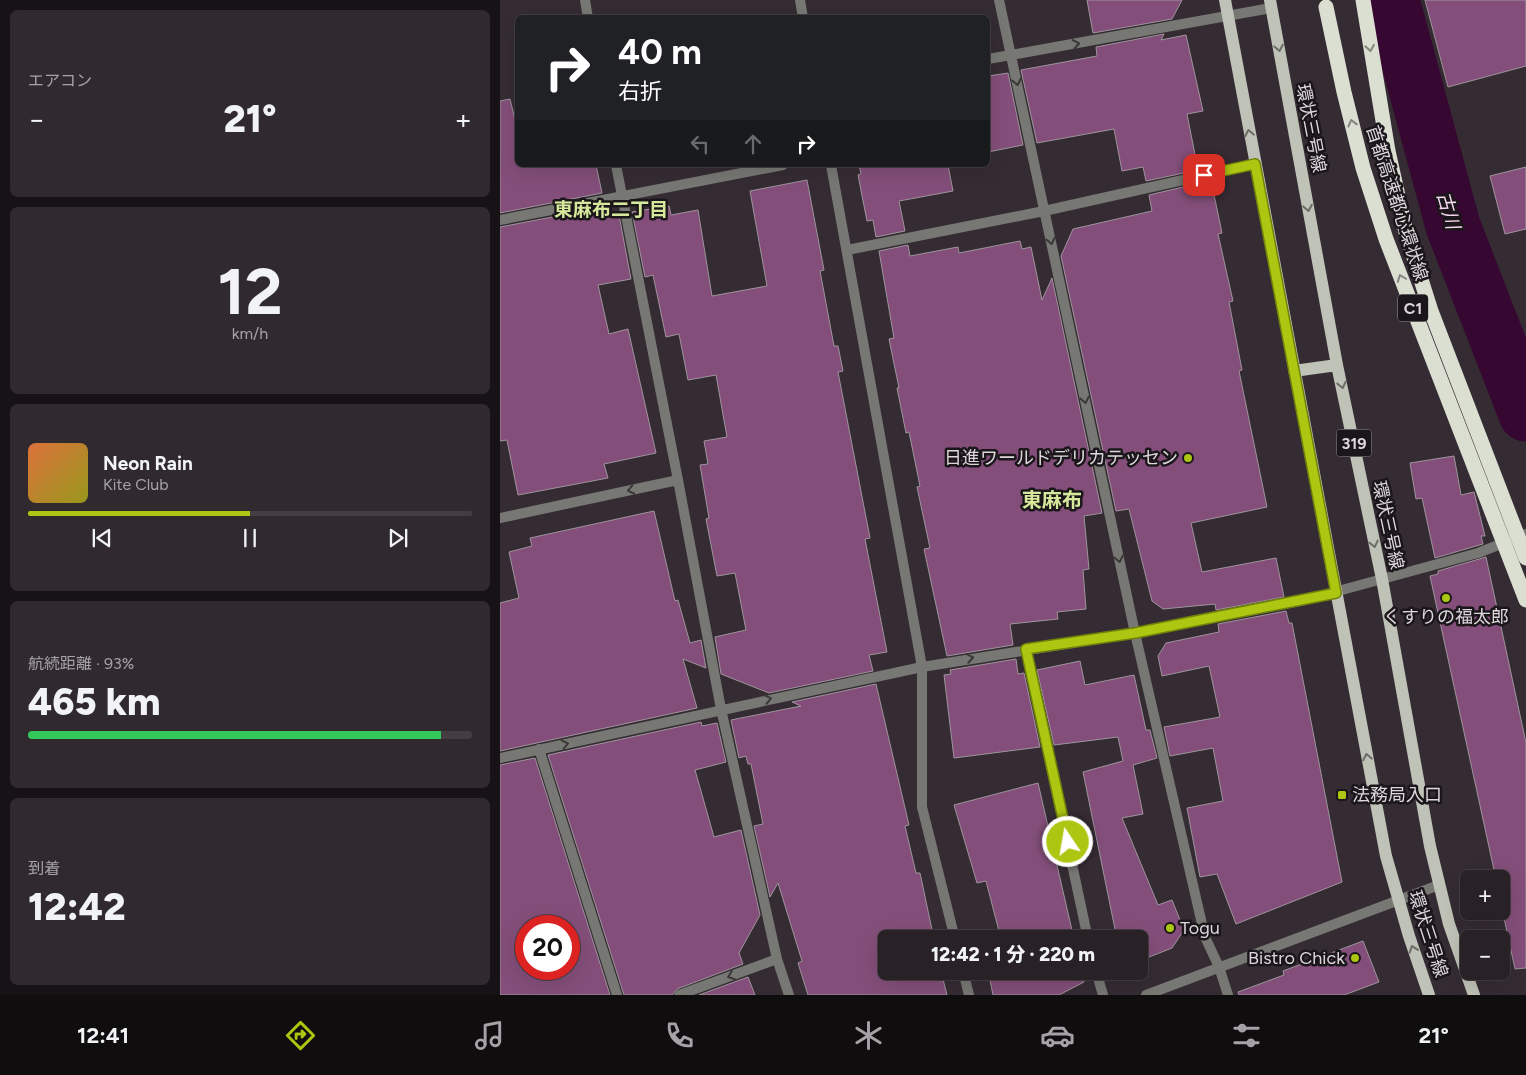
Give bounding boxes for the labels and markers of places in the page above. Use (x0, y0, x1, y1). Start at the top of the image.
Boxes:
pin (1183, 154, 1225, 196)
place label: 日進ワールドデリカテッセン (944, 447, 1178, 469)
marker: 日進ワールドデリカテッセン (1182, 452, 1194, 464)
marker: くすりの福太郎 (1440, 592, 1452, 604)
place label: くすりの福太郎 (1383, 606, 1509, 628)
place label: 法務局入口 (1352, 784, 1442, 806)
marker: 法務局入口 (1336, 789, 1348, 801)
place label: Togu (1180, 917, 1220, 939)
marker: Togu (1164, 922, 1176, 934)
place label: Bistro Chick (1248, 947, 1345, 969)
marker: Bistro Chick (1349, 952, 1361, 964)

